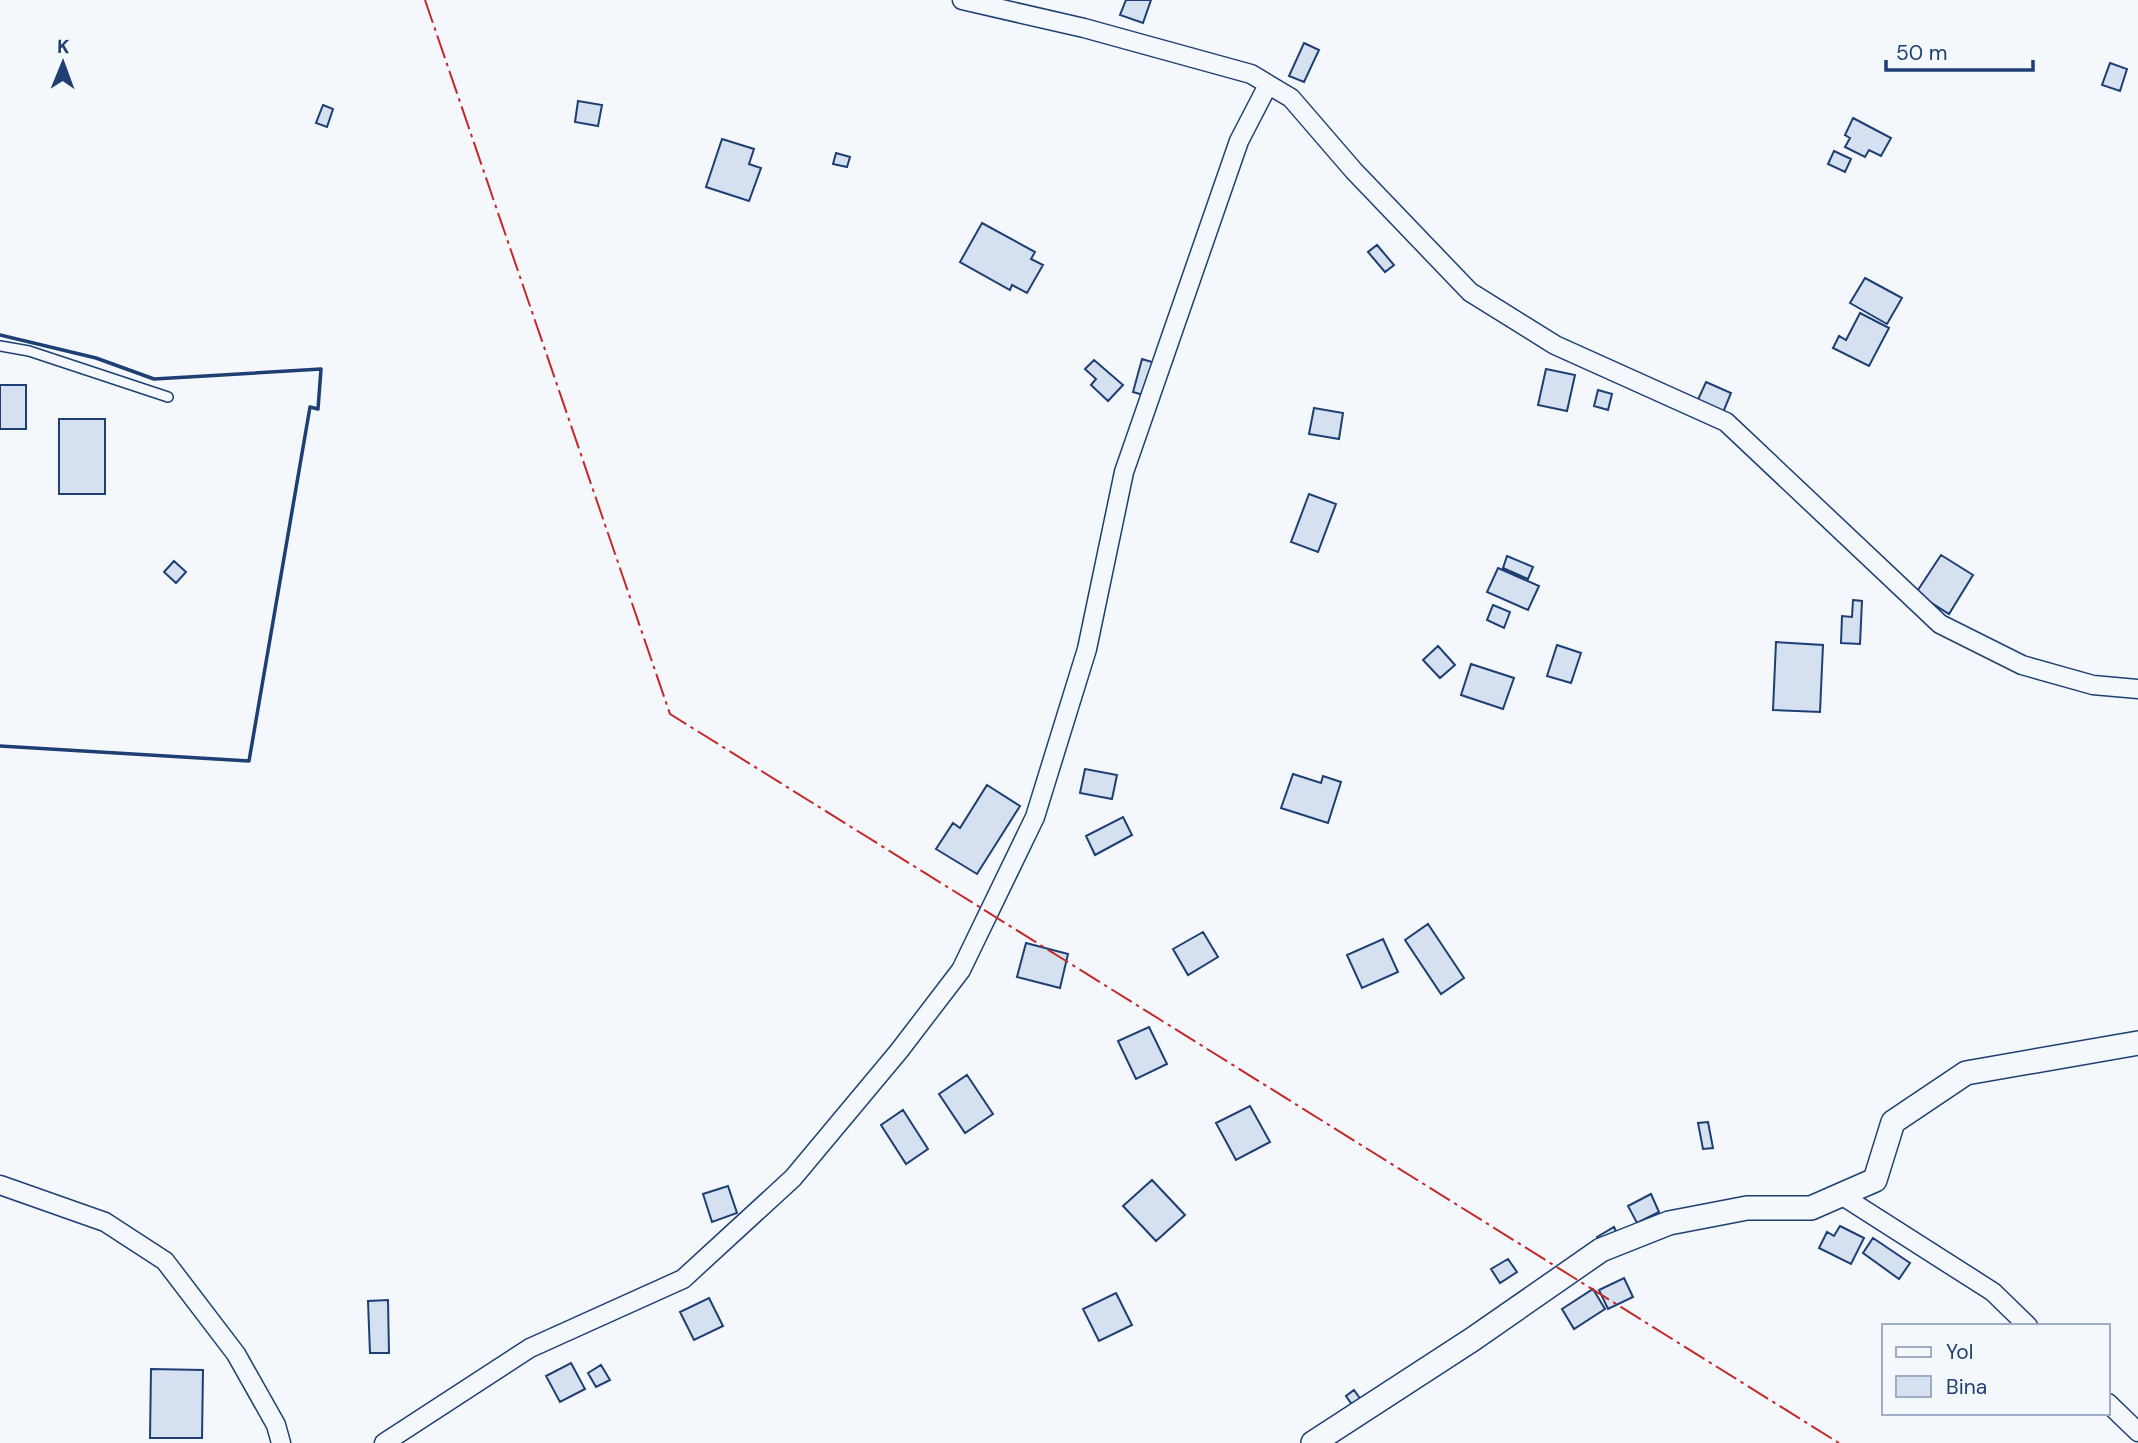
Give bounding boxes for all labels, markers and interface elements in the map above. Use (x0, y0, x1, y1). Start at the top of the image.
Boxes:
north arrow (28, 28, 98, 98)
scale bar (1886, 28, 2033, 72)
text: K (57, 34, 70, 59)
text: 50 m (1896, 39, 1947, 67)
legend (1882, 1324, 2110, 1415)
text: Yol (1946, 1338, 1974, 1366)
text: Bina (1946, 1373, 1987, 1401)

